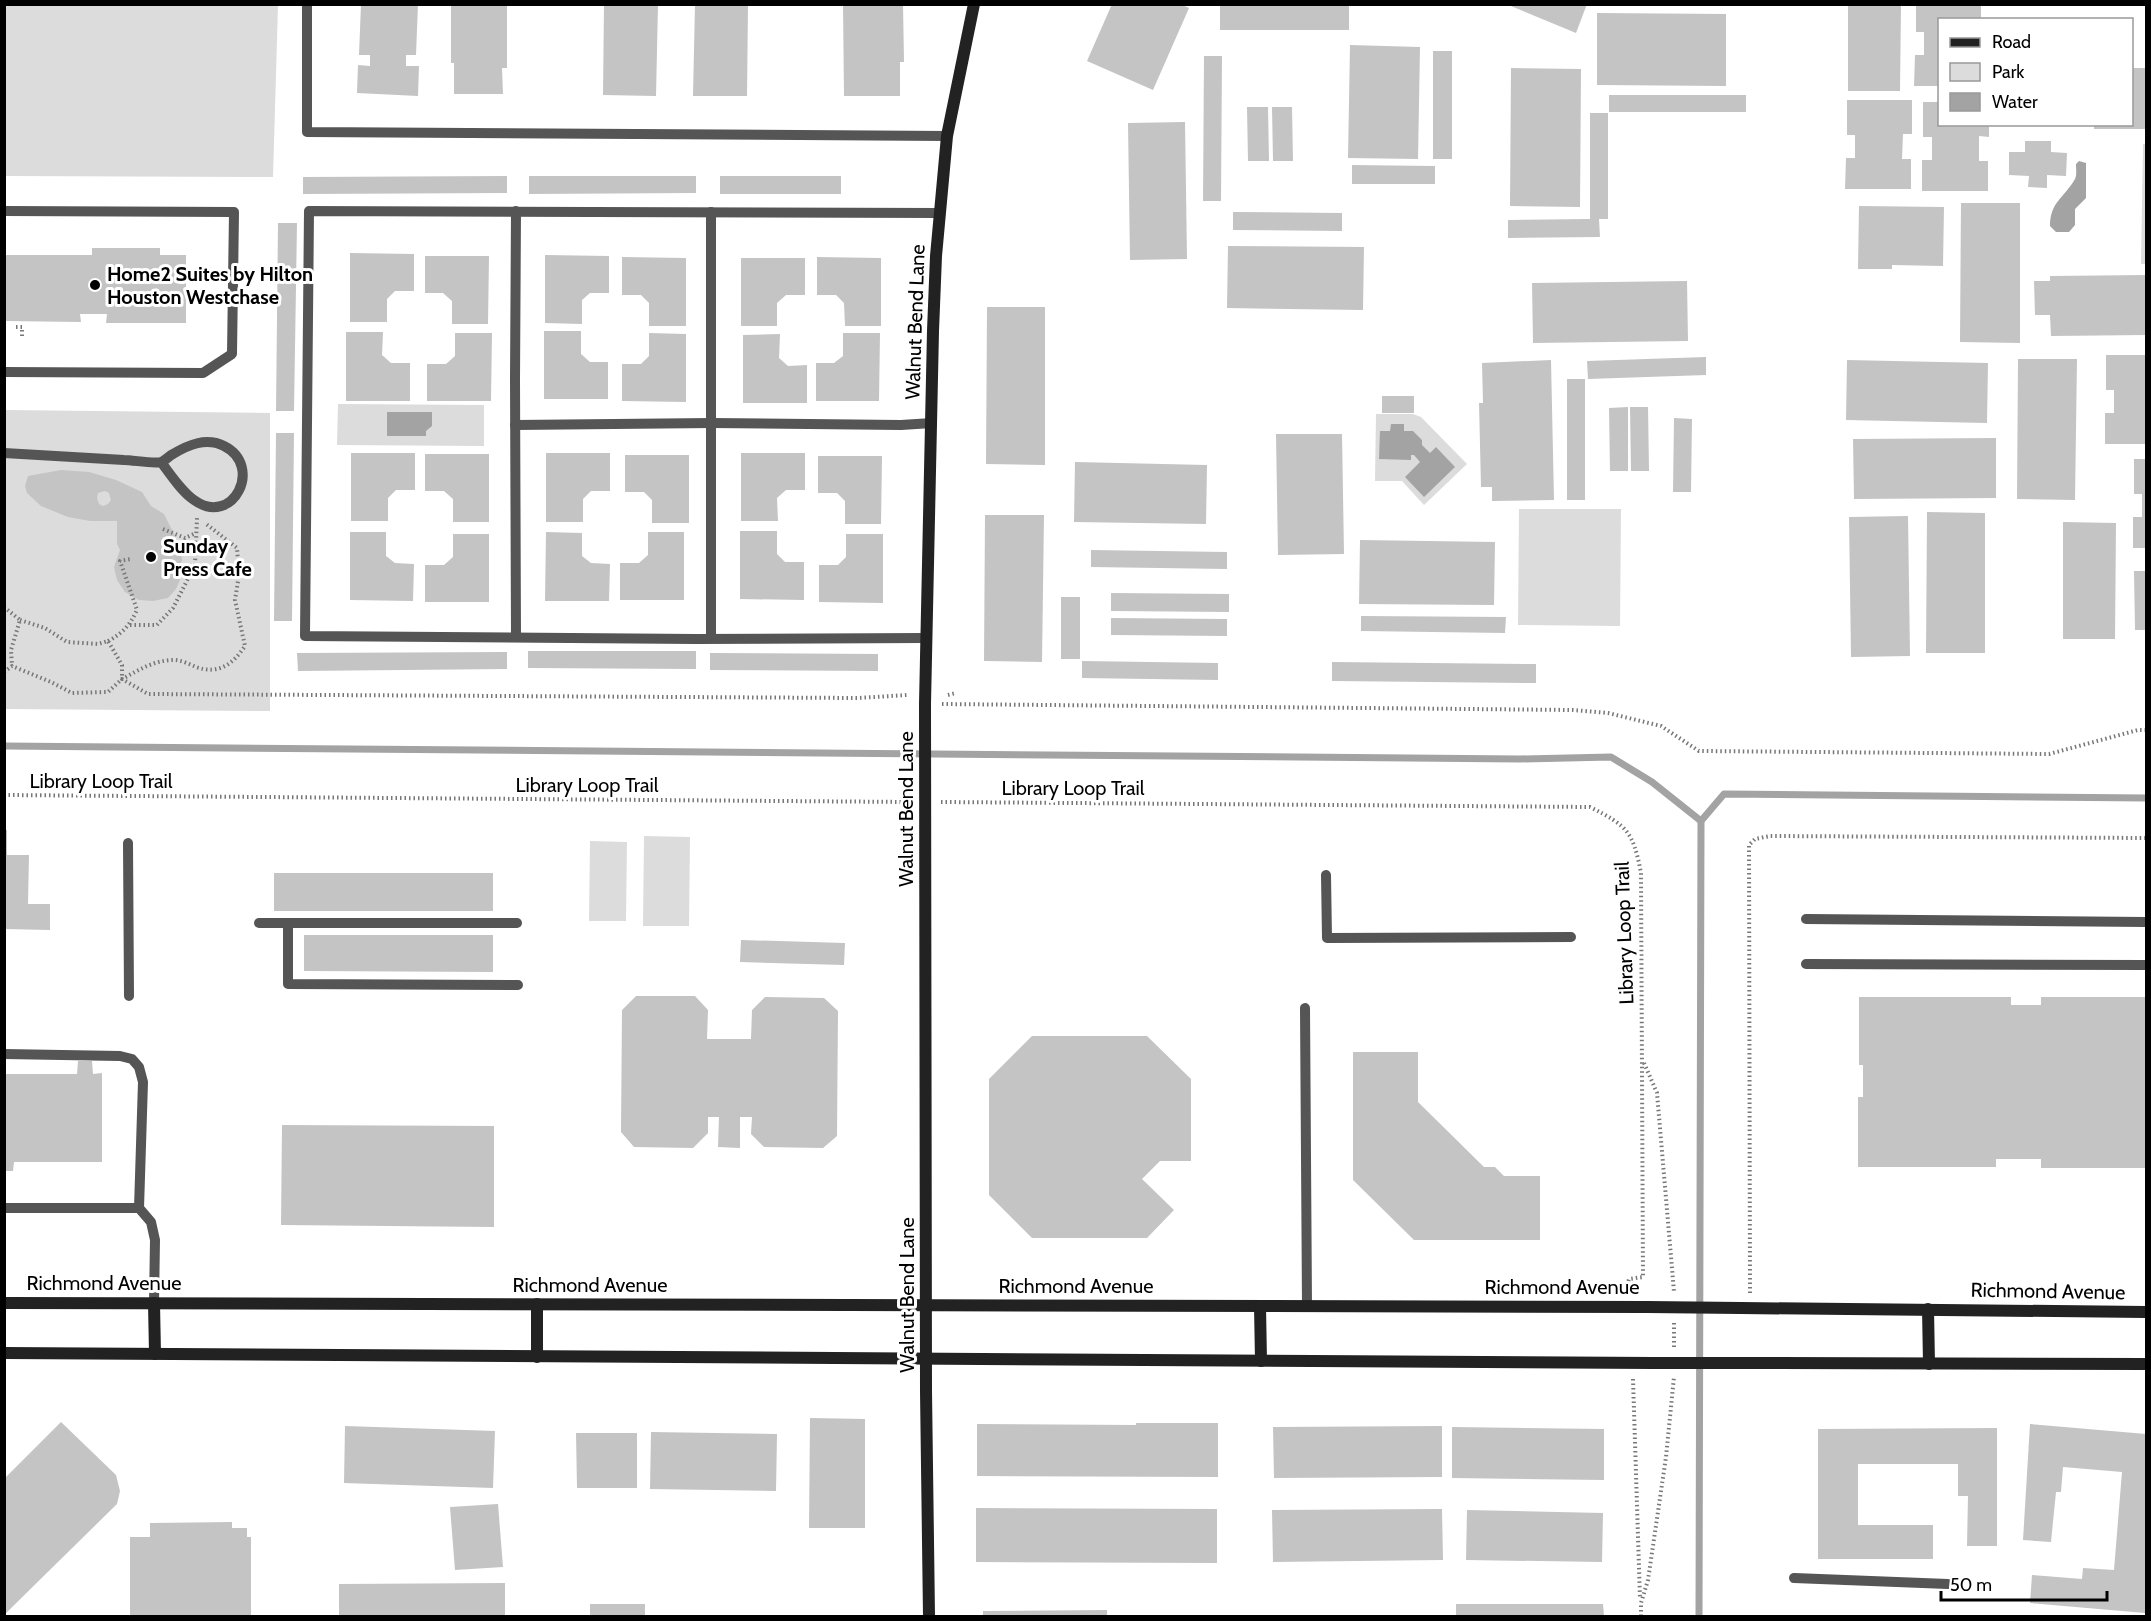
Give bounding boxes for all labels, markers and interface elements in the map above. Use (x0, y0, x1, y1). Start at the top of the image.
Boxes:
legend (1938, 18, 2133, 126)
text: Road (1992, 31, 2031, 53)
text: Park (1992, 61, 2025, 83)
text: Water (1992, 91, 2038, 113)
street label: Walnut Bend Lane (900, 244, 930, 400)
place label: Home2 Suites by Hilton Houston Westchase (107, 262, 313, 309)
marker: Home2 Suites by Hilton Houston Westchase (88, 278, 102, 292)
place label: Sunday Press Cafe (163, 534, 252, 581)
marker: Sunday Press Cafe (144, 550, 158, 564)
street label: Walnut Bend Lane (894, 731, 918, 887)
street label: Library Loop Trail (29, 769, 173, 793)
street label: Library Loop Trail (515, 773, 659, 797)
street label: Library Loop Trail (1001, 776, 1145, 800)
street label: Library Loop Trail (1609, 861, 1638, 1005)
street label: Walnut Bend Lane (895, 1217, 919, 1373)
street label: Richmond Avenue (27, 1271, 181, 1295)
street label: Richmond Avenue (513, 1273, 667, 1297)
street label: Richmond Avenue (999, 1274, 1153, 1298)
street label: Richmond Avenue (1485, 1275, 1639, 1299)
street label: Richmond Avenue (1970, 1278, 2126, 1304)
scale bar (1941, 1564, 2108, 1602)
text: 50 m (1950, 1574, 1992, 1596)

